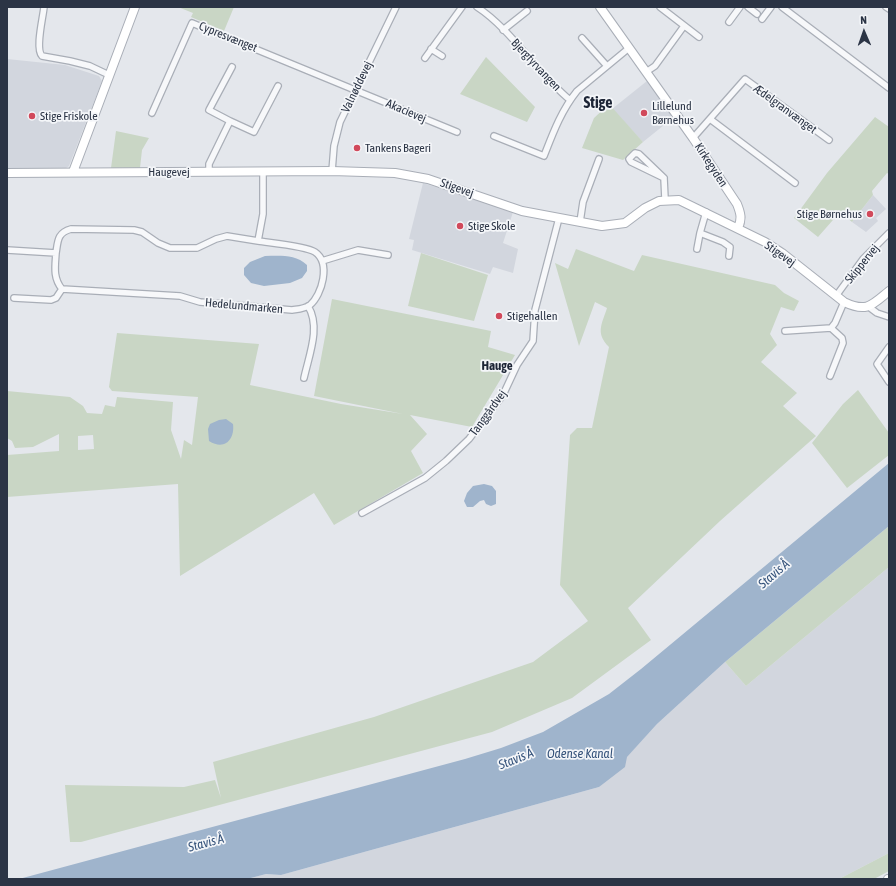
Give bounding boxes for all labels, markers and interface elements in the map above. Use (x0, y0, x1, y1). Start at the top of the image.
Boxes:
north arrow (844, 12, 884, 52)
text: N (860, 14, 867, 26)
street label: Cypresvænget (197, 19, 259, 55)
street label: Bjergfyrvangen (508, 36, 564, 94)
street label: Valnøddevej (338, 59, 376, 115)
street label: Ædelgranvænget (751, 81, 819, 137)
district label: Stige (584, 93, 612, 113)
street label: Akacievej (384, 96, 428, 126)
place label: Lillelund Børnehus (652, 99, 694, 127)
marker: Lillelund Børnehus (639, 108, 649, 118)
place label: Stige Friskole (40, 109, 98, 123)
marker: Stige Friskole (27, 111, 37, 121)
street label: Kirkegyden (691, 140, 731, 190)
place label: Tankens Bageri (365, 141, 431, 155)
marker: Tankens Bageri (352, 143, 362, 153)
street label: Haugevej (148, 165, 190, 179)
street label: Stigevej (438, 176, 476, 200)
place label: Stige Børnehus (797, 207, 862, 221)
marker: Stige Børnehus (865, 209, 875, 219)
place label: Stige Skole (468, 219, 515, 233)
marker: Stige Skole (455, 221, 465, 231)
street label: Stigevej (762, 238, 798, 270)
street label: Skippervej (842, 242, 882, 286)
street label: Hedelundmarken (204, 295, 284, 317)
place label: Stigehallen (507, 309, 558, 323)
marker: Stigehallen (494, 311, 504, 321)
district label: Hauge (481, 358, 513, 374)
street label: Tanggårdvej (466, 387, 510, 439)
water label: Stavis Å (755, 556, 793, 592)
water label: Stavis Å (496, 745, 536, 773)
water label: Odense Kanal (547, 746, 613, 762)
water label: Stavis Å (186, 831, 226, 855)

